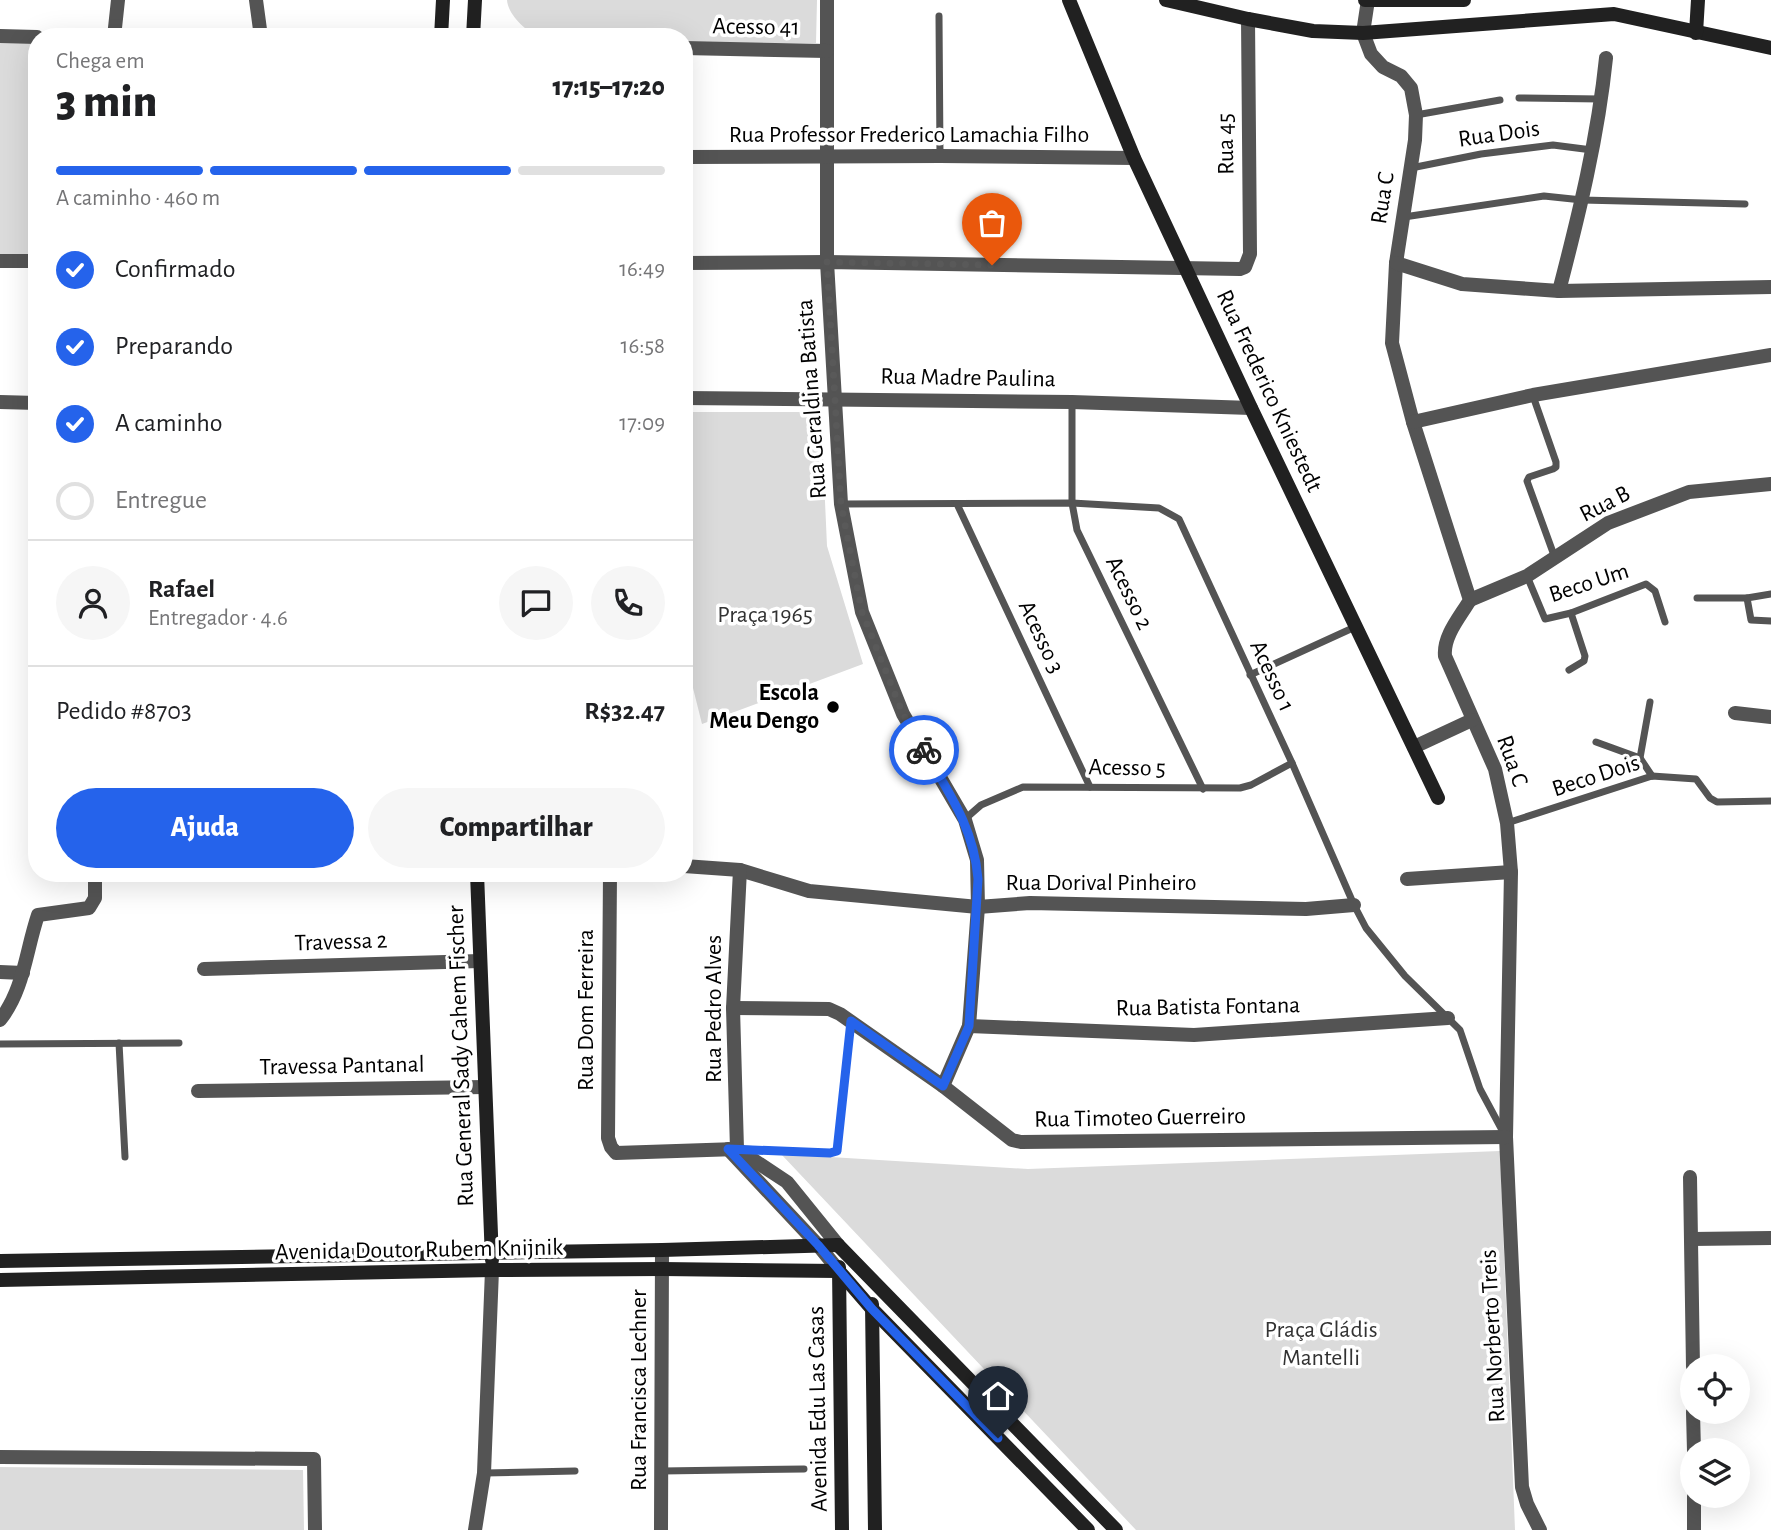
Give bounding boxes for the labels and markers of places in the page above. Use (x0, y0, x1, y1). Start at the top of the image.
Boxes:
pin (962, 193, 1022, 265)
place label: Escola Meu Dengo (709, 681, 819, 733)
marker: Escola Meu Dengo (825, 699, 841, 715)
pin (968, 1366, 1028, 1438)

